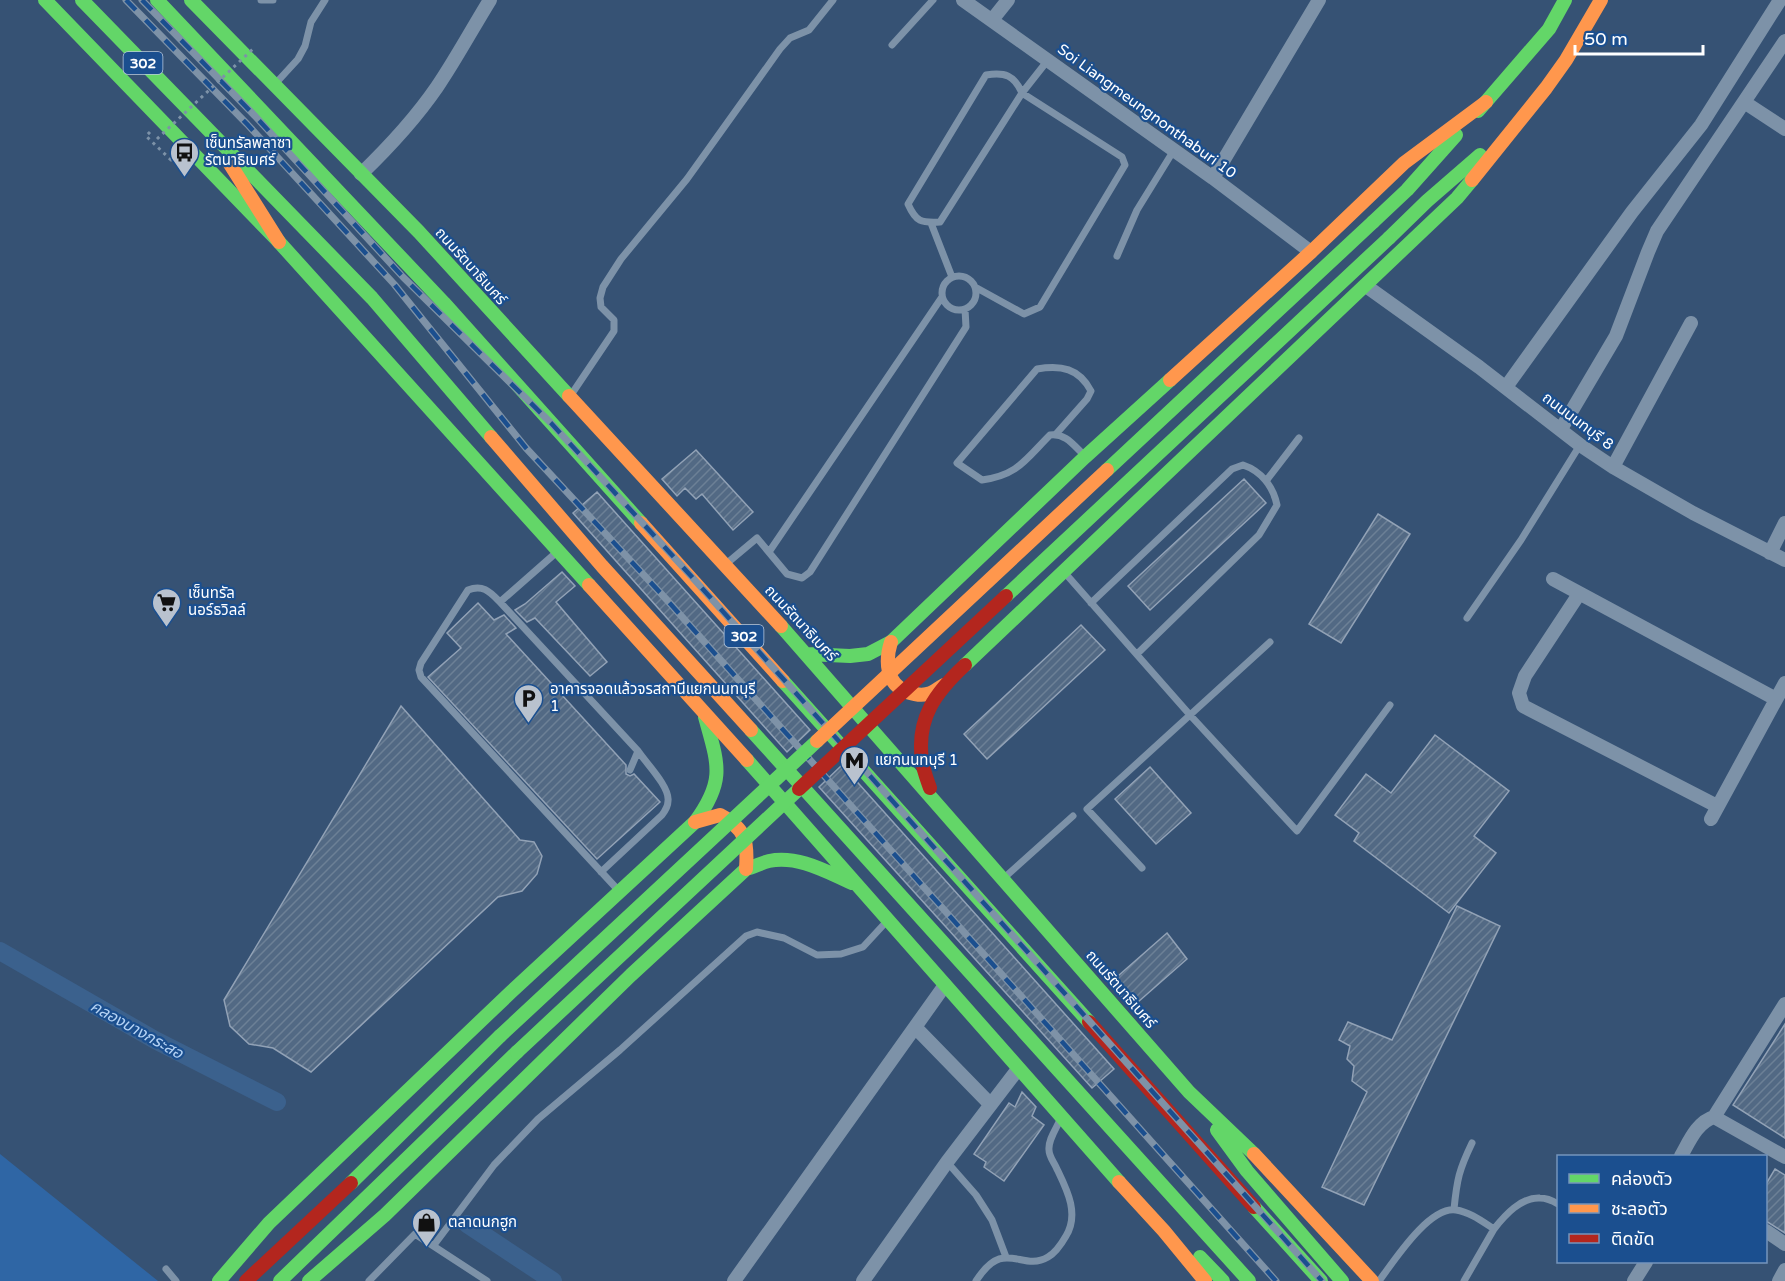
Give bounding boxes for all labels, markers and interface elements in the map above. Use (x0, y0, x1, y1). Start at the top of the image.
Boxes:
scale bar (1575, 18, 1702, 56)
text: 50 m (1584, 28, 1628, 50)
street label: Soi Liangmeungnonthaburi 10 (1054, 40, 1240, 182)
road number: 302 (124, 52, 162, 74)
place label: เซ็นทรัลพลาซา รัตนาธิเบศร์ (205, 134, 291, 169)
bus stop icon: เซ็นทรัลพลาซา รัตนาธิเบศร์ (168, 136, 200, 178)
street label: ถนนรัตนาธิเบศร์ (432, 224, 511, 309)
street label: ถนนนนทบุรี 8 (1539, 388, 1617, 454)
street label: ถนนรัตนาธิเบศร์ (761, 581, 841, 665)
place label: เซ็นทรัล นอร์ธวิลล์ (188, 584, 246, 619)
supermarket icon: เซ็นทรัล นอร์ธวิลล์ (151, 586, 183, 628)
road number: 302 (724, 625, 764, 647)
place label: อาคารจอดแล้วจรสถานีแยกนนทบุรี 1 (550, 680, 756, 715)
parking icon: อาคารจอดแล้วจรสถานีแยกนนทบุรี 1 (513, 682, 545, 724)
metro station icon: แยกนนทบุรี 1 (838, 744, 870, 786)
place label: แยกนนทบุรี 1 (875, 751, 958, 769)
street label: ถนนรัตนาธิเบศร์ (1082, 946, 1160, 1032)
water label: คลองบางกระสอ (87, 996, 187, 1064)
legend (1557, 1155, 1767, 1263)
text: คล่องตัว (1611, 1168, 1673, 1190)
text: ชะลอตัว (1611, 1198, 1668, 1220)
shop icon: ตลาดนกฮูก (411, 1206, 443, 1248)
place label: ตลาดนกฮูก (448, 1213, 517, 1231)
text: ติดขัด (1611, 1228, 1654, 1250)

